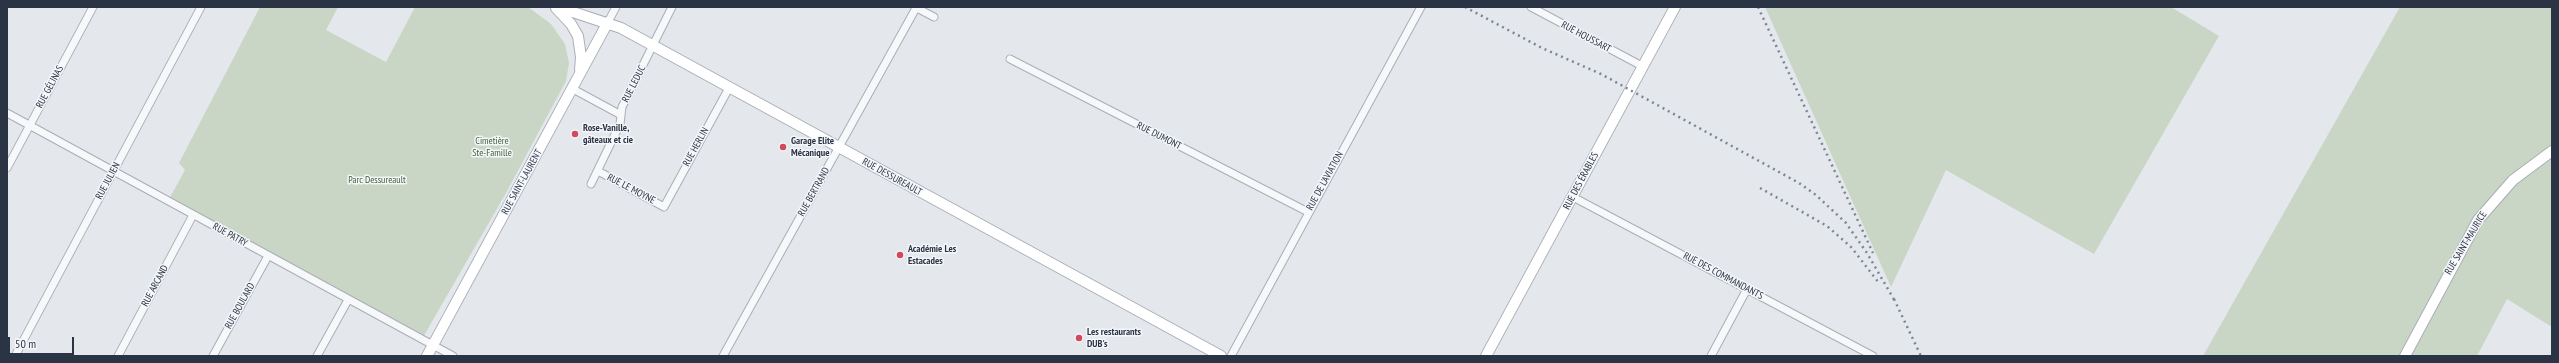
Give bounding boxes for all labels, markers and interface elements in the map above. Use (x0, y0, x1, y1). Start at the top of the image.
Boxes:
street label: RUE HOUSSART (1559, 19, 1613, 55)
street label: RUE GÉLINAS (34, 64, 66, 110)
street label: RUE LEDUC (620, 64, 648, 104)
street label: RUE DUMONT (1135, 120, 1183, 152)
place label: Rose-Vanille, gâteaux et cie (583, 122, 633, 146)
street label: RUE HERLIN (680, 125, 712, 169)
marker: Rose-Vanille, gâteaux et cie (570, 129, 580, 139)
park label: Cimetière Ste-Famille (472, 135, 512, 158)
place label: Garage Elite Mécanique (791, 135, 834, 158)
marker: Garage Elite Mécanique (778, 142, 788, 152)
street label: RUE SAINT-LAURENT (499, 147, 545, 217)
street label: RUE DE L'AVIATION (1304, 150, 1346, 212)
street label: RUE DES ÉRABLES (1561, 150, 1601, 212)
street label: RUE DESSUREAULT (860, 156, 924, 198)
street label: RUE JULIEN (93, 160, 123, 202)
street label: RUE BERTRAND (796, 165, 832, 219)
street label: RUE LE MOYNE (605, 171, 657, 207)
park label: Parc Dessureault (348, 174, 406, 186)
street label: RUE SAINT-MAURICE (2442, 209, 2490, 277)
street label: RUE PATRY (210, 221, 250, 249)
place label: Académie Les Estacades (908, 243, 956, 266)
marker: Académie Les Estacades (895, 250, 905, 260)
street label: RUE DES COMMANDANTS (1681, 250, 1765, 302)
street label: RUE ARCAND (139, 263, 171, 309)
street label: RUE BOULARD (222, 281, 258, 331)
place label: Les restaurants DUB's (1087, 326, 1141, 350)
scale bar (10, 329, 76, 355)
marker: Les restaurants DUB's (1074, 333, 1084, 343)
text: 50 m (15, 336, 36, 351)

